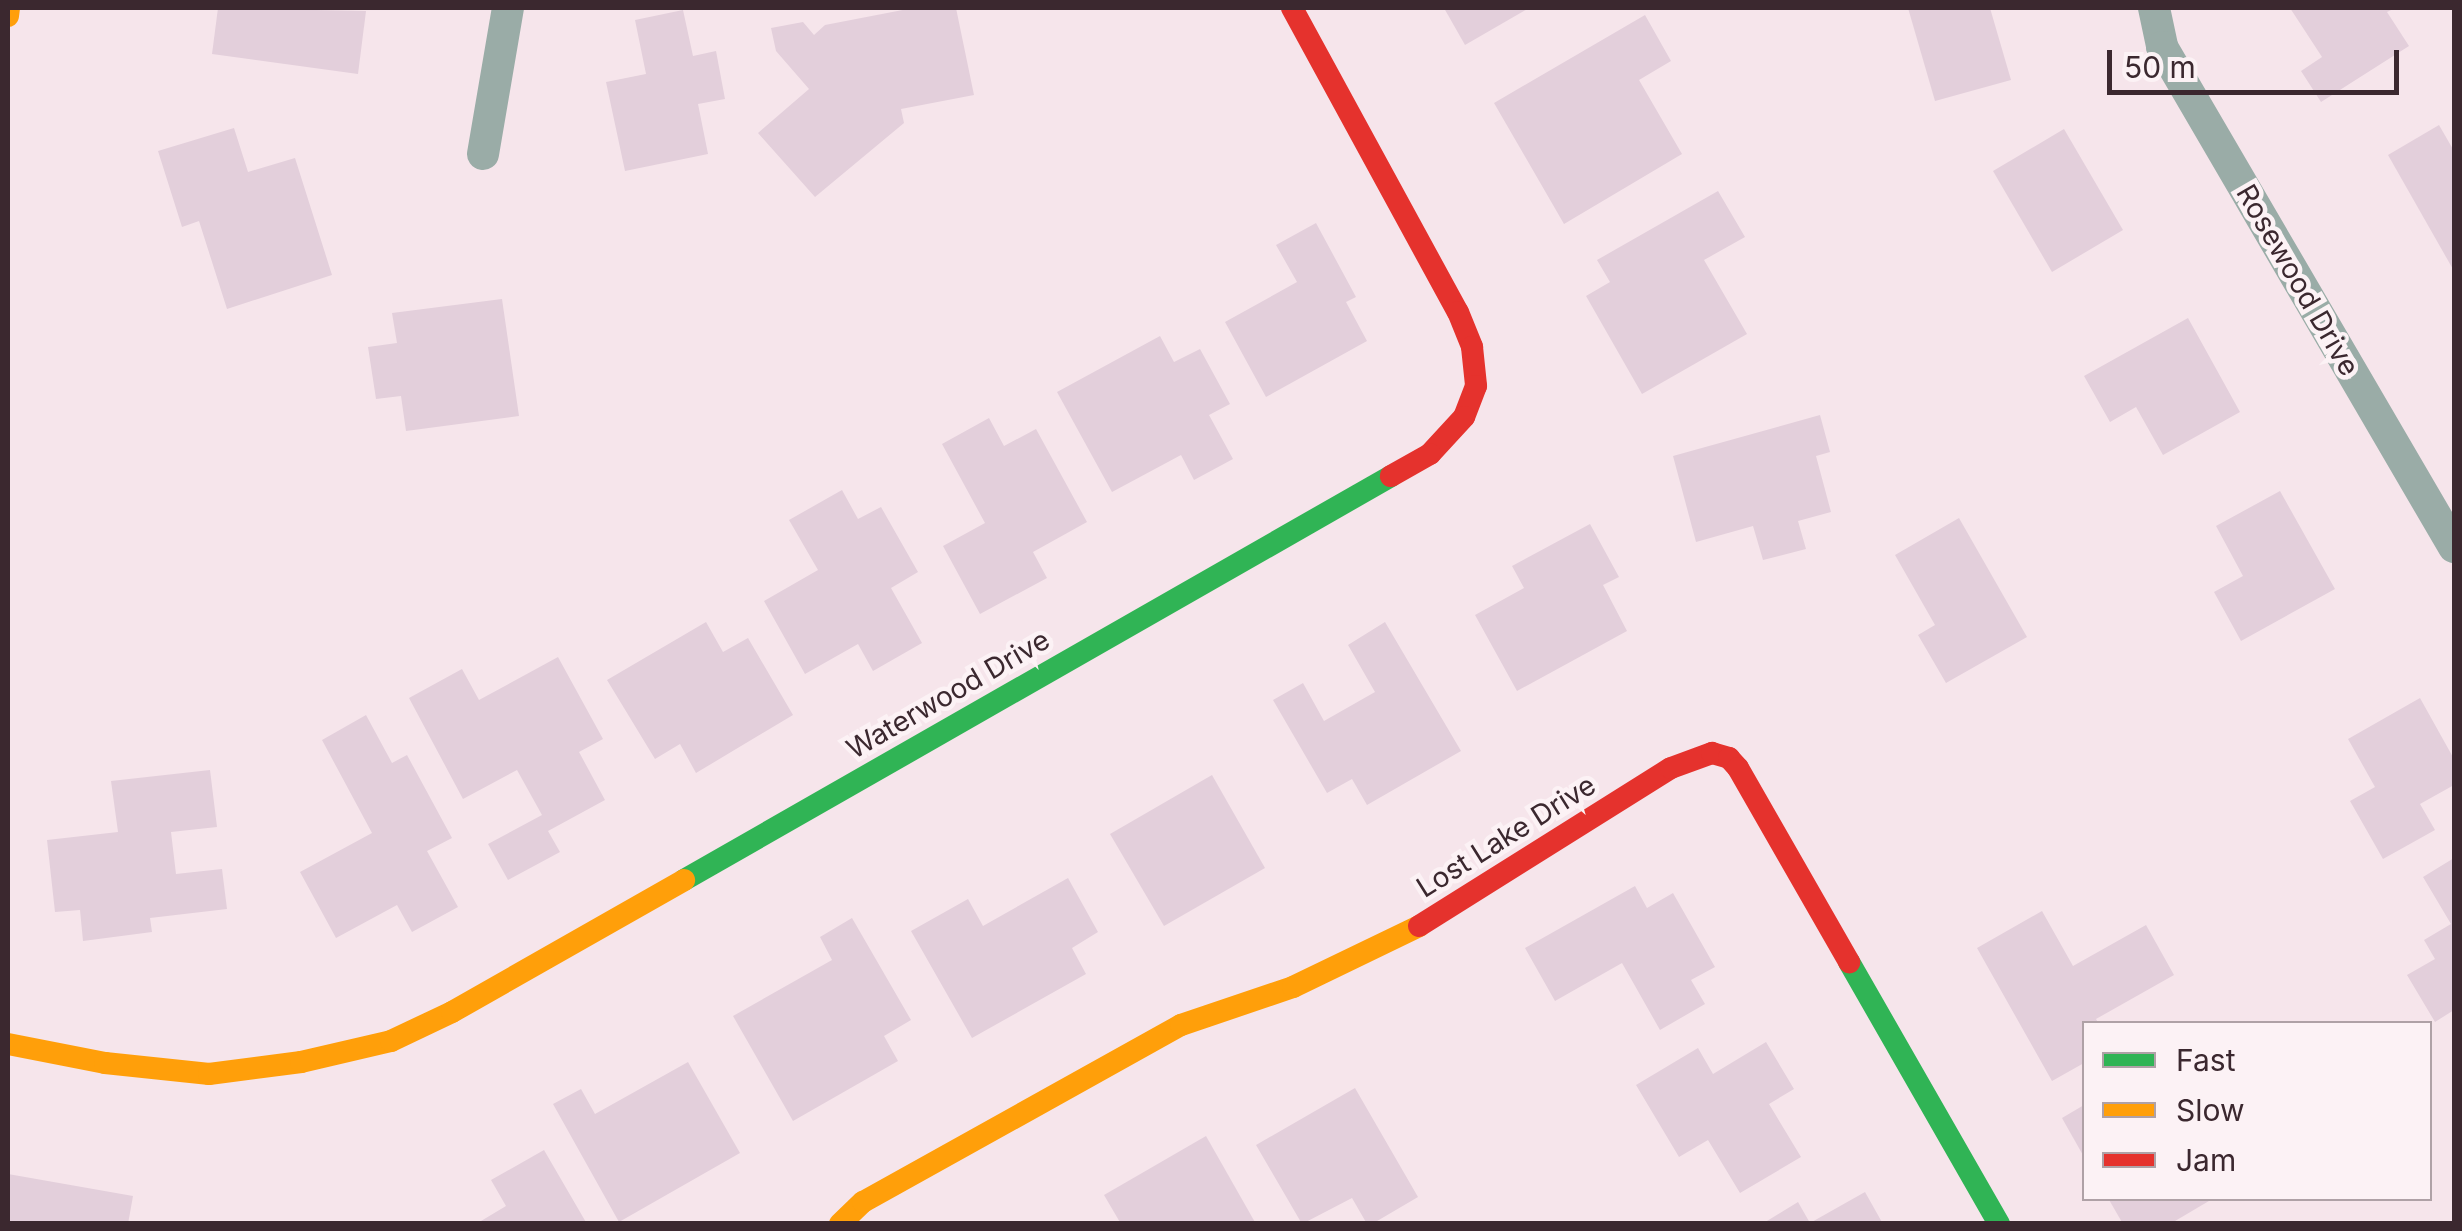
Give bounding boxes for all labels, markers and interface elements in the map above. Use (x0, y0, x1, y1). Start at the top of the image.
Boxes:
scale bar (2112, 30, 2404, 92)
text: 50 m (2124, 49, 2196, 85)
street label: Rosewood Drive (2230, 178, 2366, 382)
street label: Waterwood Drive (841, 622, 1055, 766)
street label: Lost Lake Drive (1410, 768, 1602, 904)
legend (2082, 1021, 2432, 1201)
text: Fast (2176, 1042, 2235, 1078)
text: Slow (2176, 1092, 2245, 1128)
text: Jam (2176, 1142, 2236, 1178)

